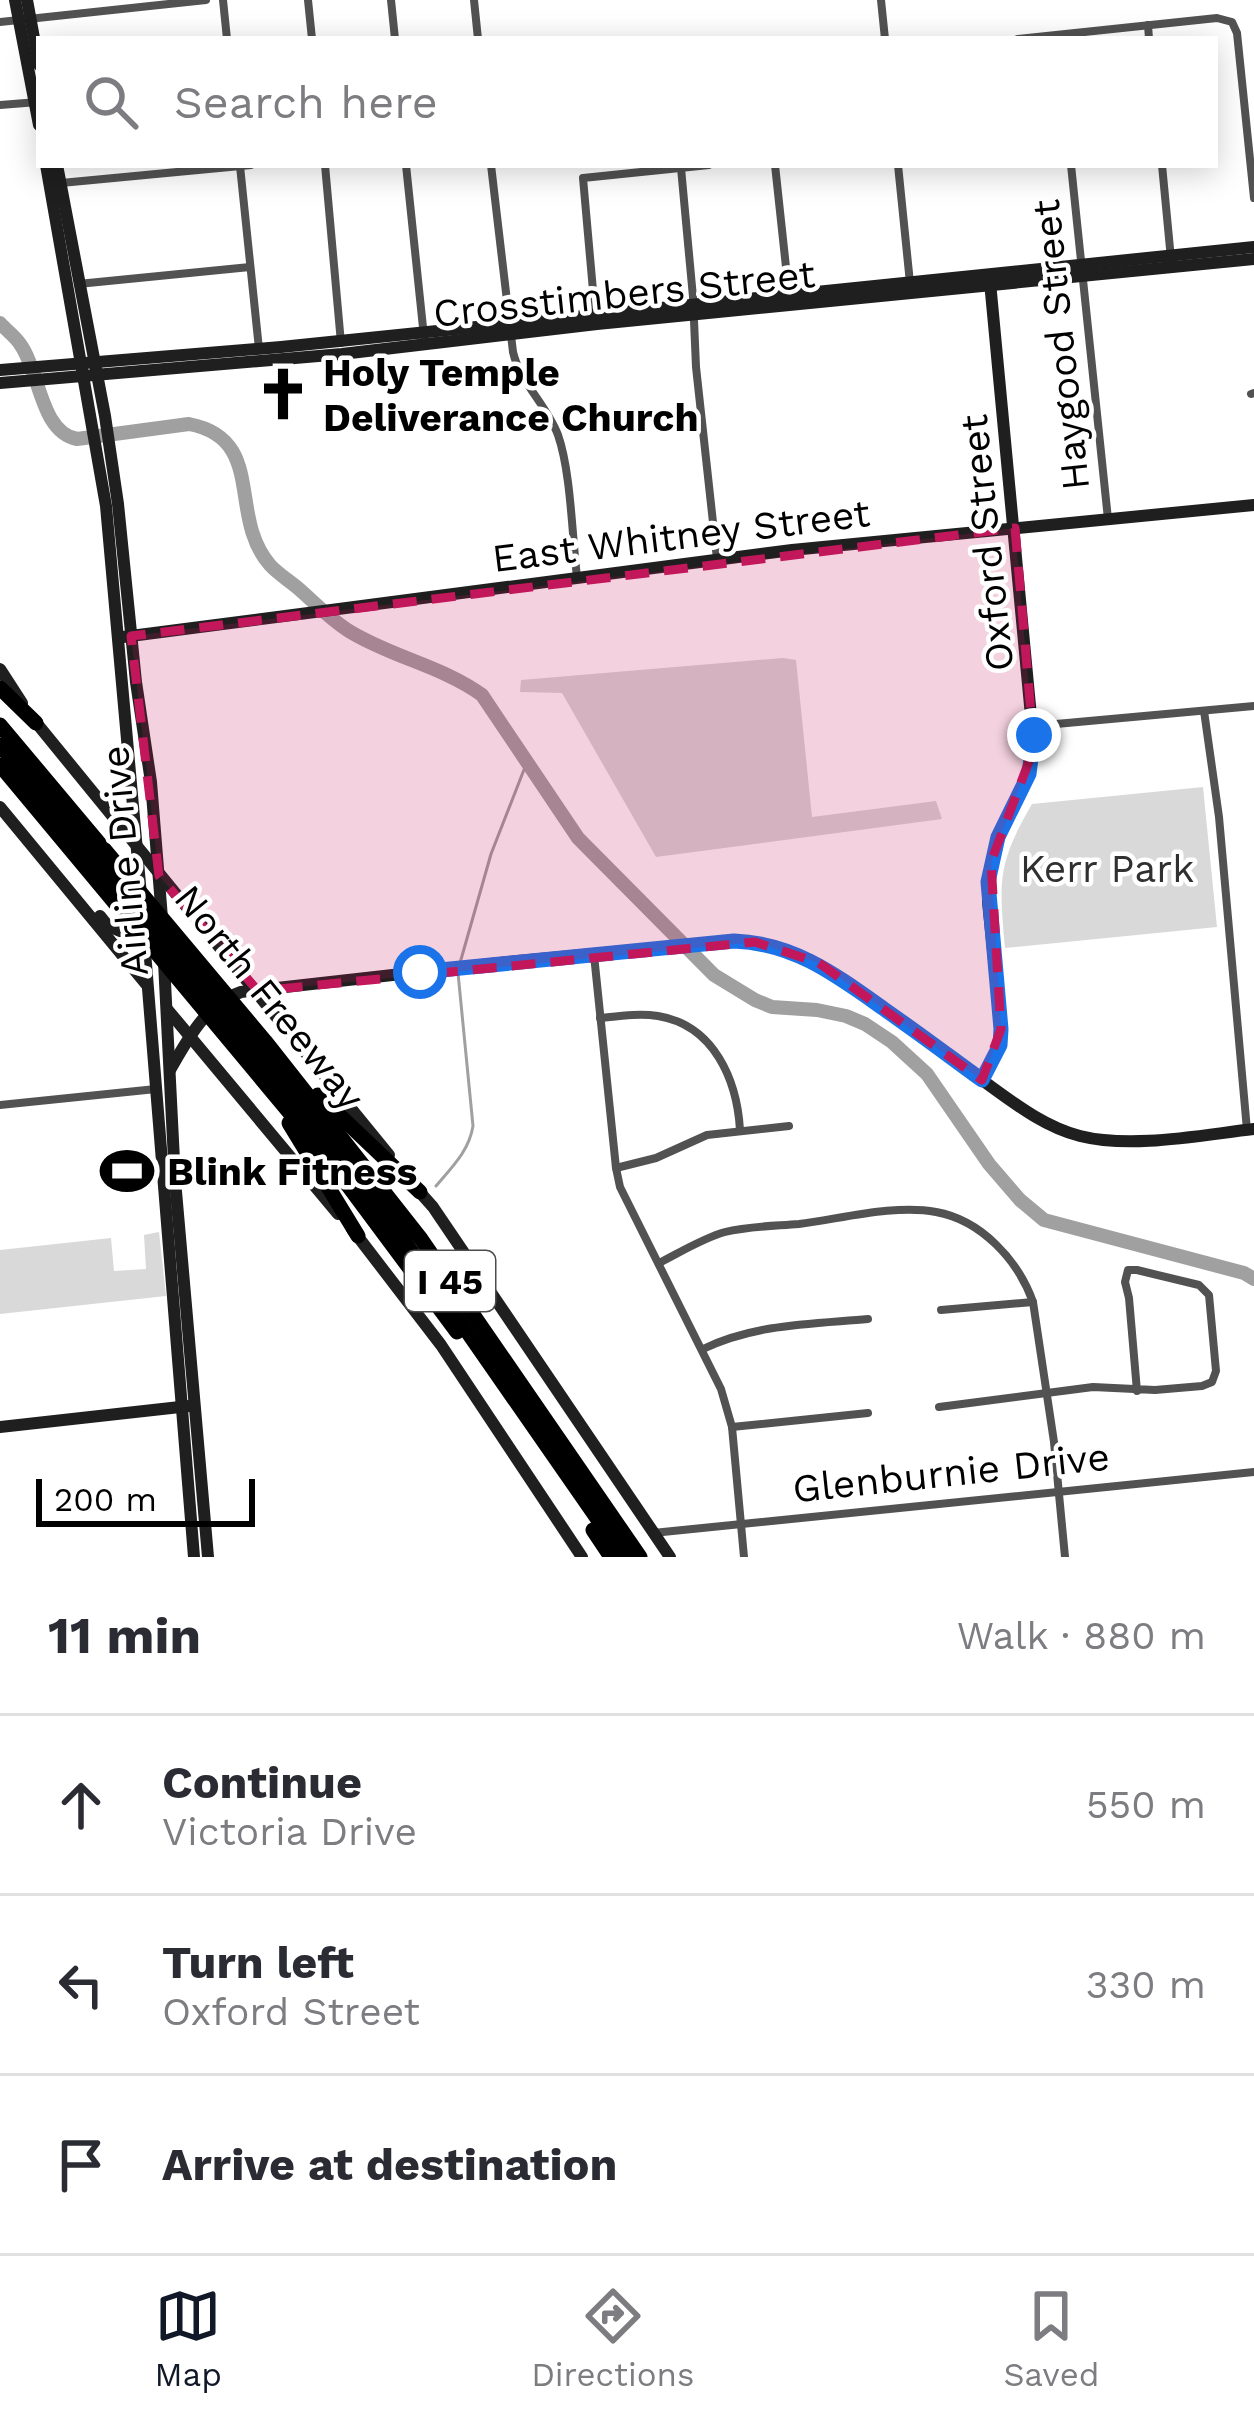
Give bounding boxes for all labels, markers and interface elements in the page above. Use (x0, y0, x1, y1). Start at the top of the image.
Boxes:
search box (36, 36, 1218, 168)
icon: search (78, 69, 144, 135)
text: Search here (174, 76, 438, 129)
street label: Haygood Street (1023, 197, 1098, 493)
street label: Crosstimbers Street (431, 251, 817, 336)
place label: Holy Temple Deliverance Church (323, 350, 699, 440)
church icon: Holy Temple Deliverance Church (254, 365, 312, 423)
street label: Oxford Street (951, 412, 1022, 674)
street label: East Whitney Street (490, 490, 872, 581)
route end (1007, 708, 1061, 762)
street label: Airline Drive (92, 744, 157, 978)
park label: Kerr Park (1020, 846, 1194, 891)
street label: North Freeway (165, 876, 374, 1119)
route start (393, 945, 447, 999)
sports icon: Blink Fitness (98, 1142, 156, 1200)
place label: Blink Fitness (167, 1149, 417, 1194)
road number: I 45 (405, 1251, 495, 1311)
street label: Glenburnie Drive (790, 1433, 1112, 1512)
scale bar (36, 1473, 255, 1526)
text: 200 m (54, 1480, 157, 1519)
text: 11 min (48, 1606, 201, 1665)
text: Walk · 880 m (957, 1613, 1206, 1658)
text: Continue (162, 1756, 362, 1809)
icon: ahead (48, 1772, 114, 1838)
text: 550 m (1086, 1782, 1206, 1827)
text: Victoria Drive (162, 1809, 417, 1854)
text: Turn left (162, 1936, 354, 1989)
icon: left (48, 1952, 114, 2018)
text: 330 m (1086, 1962, 1206, 2007)
text: Oxford Street (162, 1989, 420, 2034)
icon: arrive (48, 2132, 114, 2198)
text: Arrive at destination (162, 2138, 617, 2191)
tab: Map (155, 2283, 222, 2394)
tab: Directions (531, 2283, 694, 2394)
tab: Saved (1004, 2283, 1099, 2394)

